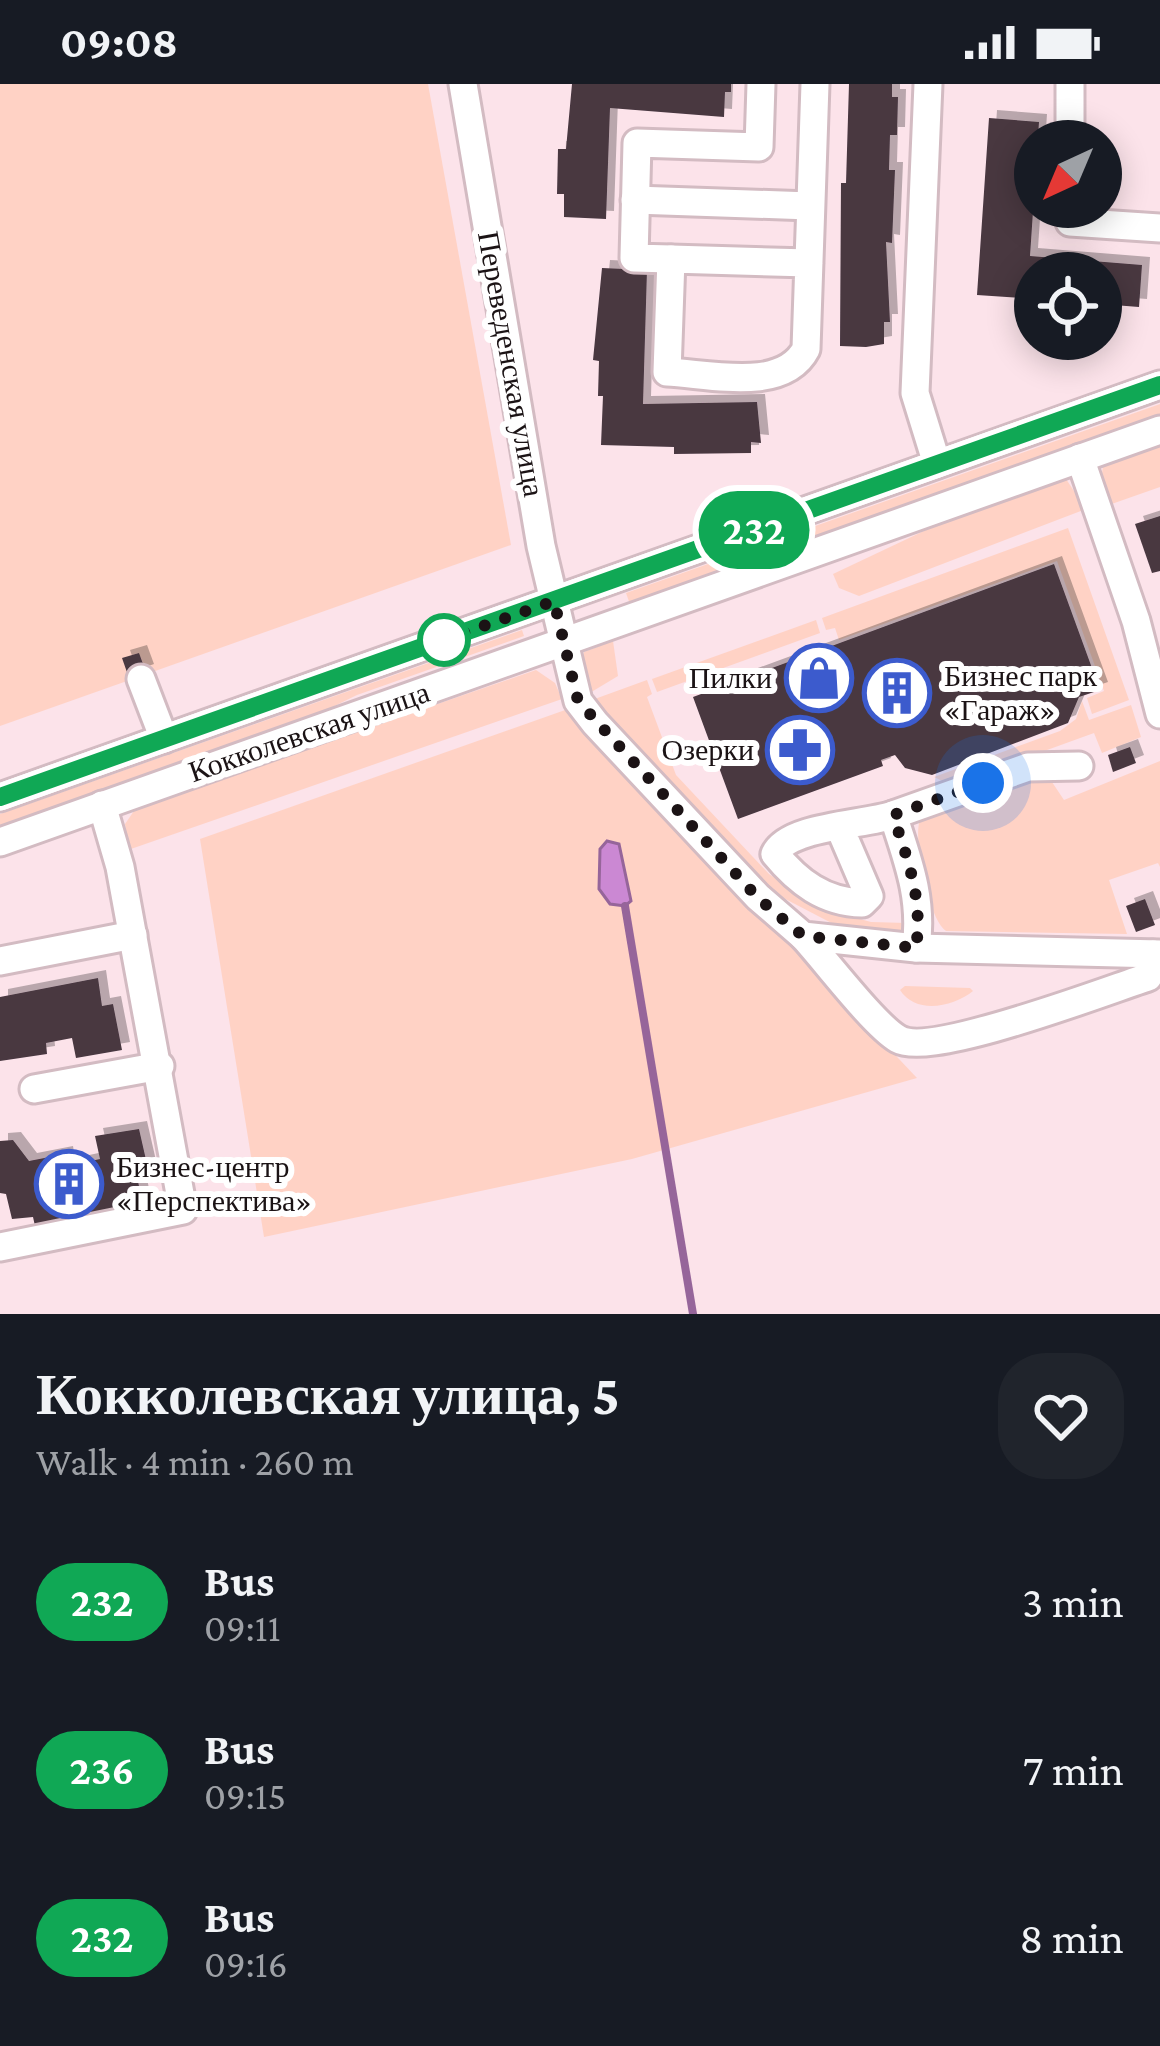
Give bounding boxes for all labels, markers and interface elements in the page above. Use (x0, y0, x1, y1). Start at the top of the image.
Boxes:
text: 09:08 (60, 17, 178, 67)
north arrow (1014, 120, 1122, 228)
map controls (1014, 120, 1122, 360)
street label: Переведенская улица (472, 229, 551, 499)
button: locate (1014, 252, 1122, 360)
line badge: 232 (685, 491, 823, 569)
text: 232 (723, 506, 785, 553)
unlabelled marker (419, 615, 469, 665)
shop icon: Пилки (784, 643, 854, 713)
building icon: Бизнес парк «Гараж» (862, 658, 932, 728)
place label: Бизнес парк «Гараж» (944, 659, 1098, 726)
place label: Пилки (689, 661, 772, 694)
street label: Кокколевская улица (184, 675, 433, 788)
pharmacy icon: Озерки (765, 715, 835, 785)
place label: Озерки (662, 733, 754, 766)
your location (953, 753, 1013, 813)
building icon: Бизнес-центр «Перспектива» (34, 1149, 104, 1219)
place label: Бизнес-центр «Перспектива» (116, 1150, 312, 1217)
button: heart (998, 1353, 1124, 1479)
text: Кокколевская улица, 5 (36, 1363, 620, 1426)
text: Walk · 4 min · 260 m (36, 1440, 354, 1483)
text: Bus (204, 1556, 274, 1606)
text: 3 min (1022, 1577, 1124, 1627)
text: 232 (71, 1578, 133, 1625)
text: 09:11 (204, 1606, 281, 1649)
text: Bus (204, 1724, 274, 1774)
text: 7 min (1023, 1745, 1124, 1795)
text: 236 (70, 1746, 134, 1793)
text: 09:15 (204, 1774, 286, 1817)
text: Bus (204, 1892, 274, 1942)
text: 8 min (1019, 1913, 1124, 1963)
text: 232 (71, 1914, 133, 1961)
text: 09:16 (204, 1942, 288, 1985)

